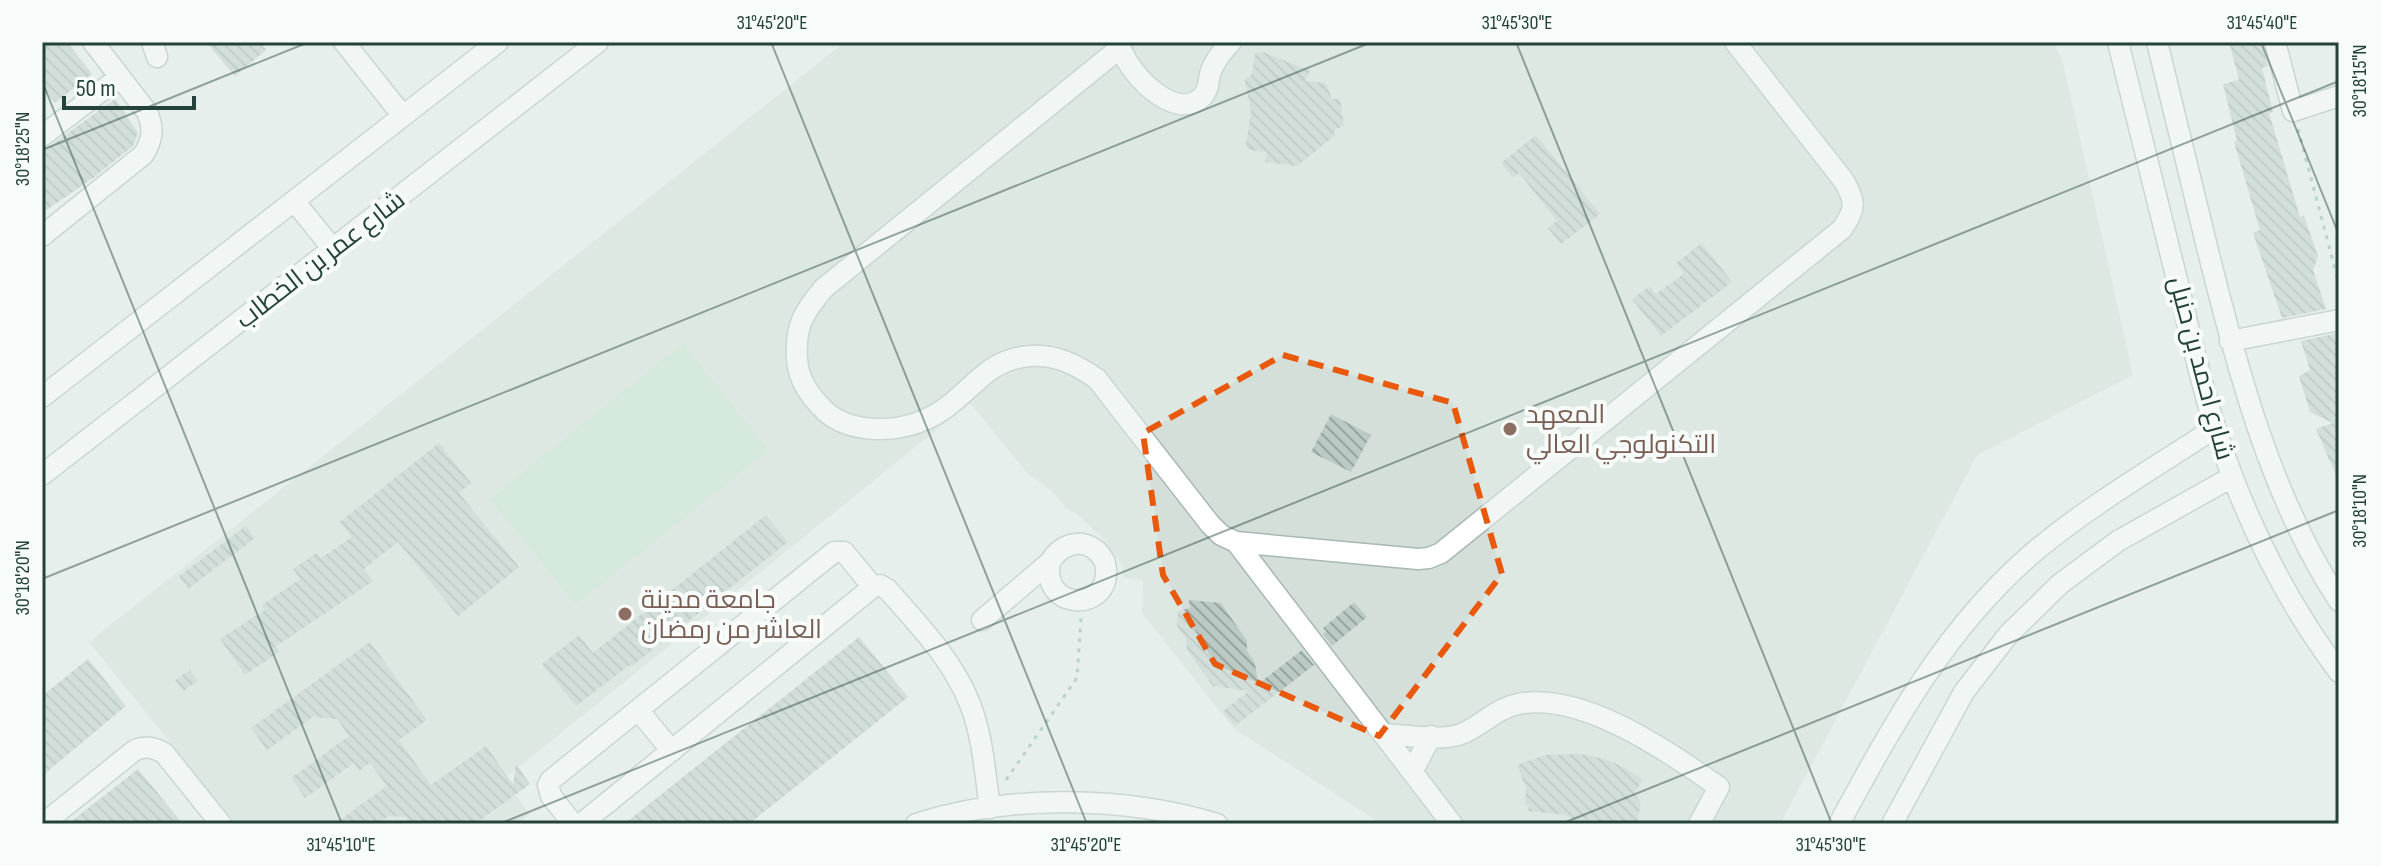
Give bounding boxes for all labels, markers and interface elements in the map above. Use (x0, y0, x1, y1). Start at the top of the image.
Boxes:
text: 31°45'20"E (737, 11, 807, 35)
text: 31°45'30"E (1482, 11, 1552, 35)
text: 31°45'40"E (2227, 11, 2297, 35)
text: 30°18'15"N (2348, 44, 2372, 118)
scale bar (64, 60, 194, 110)
text: 50 m (76, 74, 116, 103)
text: 30°18'25"N (11, 112, 35, 186)
street label: شارع عمر بن الخطاب (230, 185, 412, 336)
street label: شارع احمد بن حنبل (2161, 273, 2240, 464)
place label: المعهد التكنولوجي العالي (1526, 400, 1716, 465)
marker: المعهد التكنولوجي العالي (1501, 420, 1519, 438)
text: 30°18'10"N (2348, 474, 2372, 548)
text: 30°18'20"N (11, 540, 35, 616)
place label: جامعة مدينة العاشر من رمضان (641, 585, 822, 646)
marker: جامعة مدينة العاشر من رمضان (616, 605, 634, 623)
text: 31°45'10"E (306, 833, 376, 857)
text: 31°45'20"E (1051, 833, 1121, 857)
text: 31°45'30"E (1796, 833, 1866, 857)

